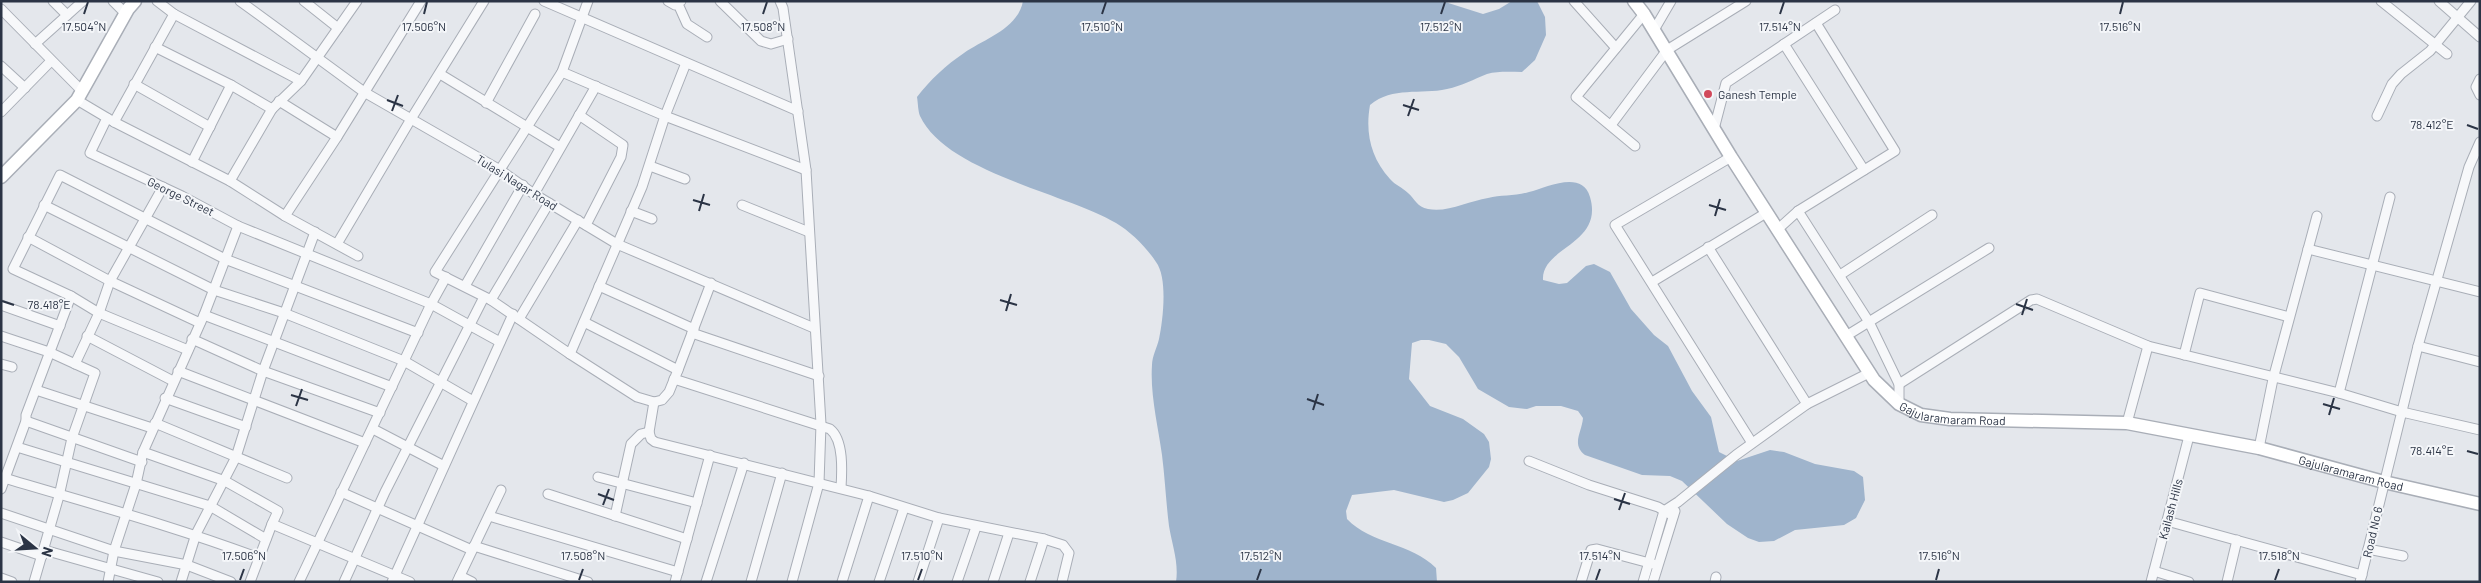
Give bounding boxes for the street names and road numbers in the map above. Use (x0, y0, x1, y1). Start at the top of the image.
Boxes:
street label: Tulasi Nagar Road (474, 151, 560, 213)
street label: George Street (145, 174, 217, 218)
street label: Gajularamaram Road (1897, 399, 2006, 427)
street label: Gajularamaram Road (2297, 452, 2405, 493)
street label: Kailash Hills (2155, 477, 2185, 541)
street label: Road No 6 (2359, 505, 2385, 559)

